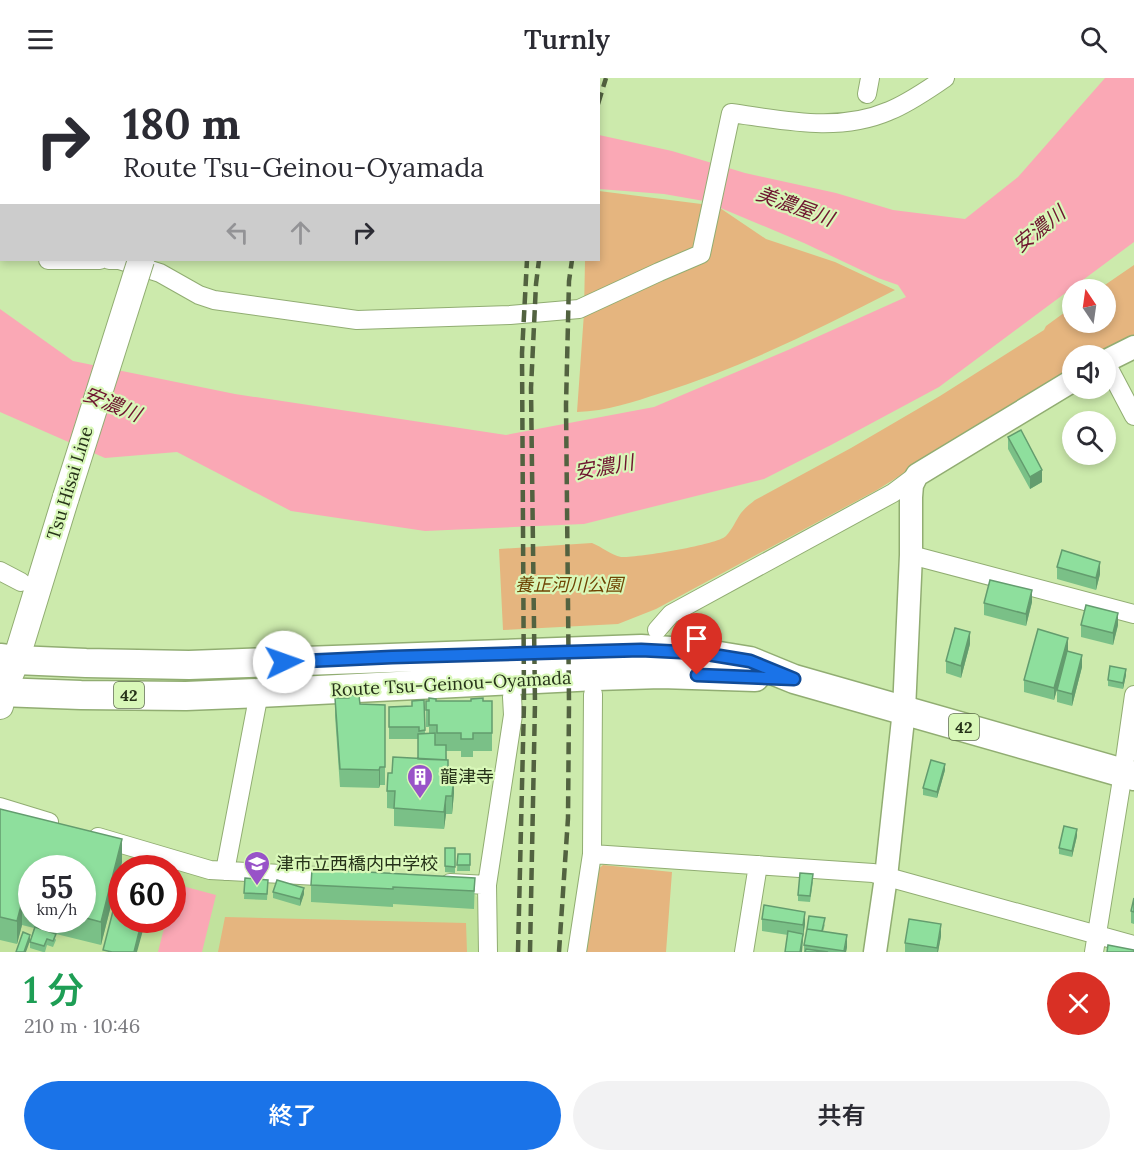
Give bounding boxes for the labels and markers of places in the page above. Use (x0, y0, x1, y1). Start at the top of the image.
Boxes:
pin (671, 613, 722, 675)
building icon: 龍津寺 (405, 762, 435, 800)
place label: 龍津寺 (440, 765, 494, 788)
school or university icon: 津市立西橋内中学校 (242, 849, 272, 887)
place label: 津市立西橋内中学校 (276, 852, 438, 875)

